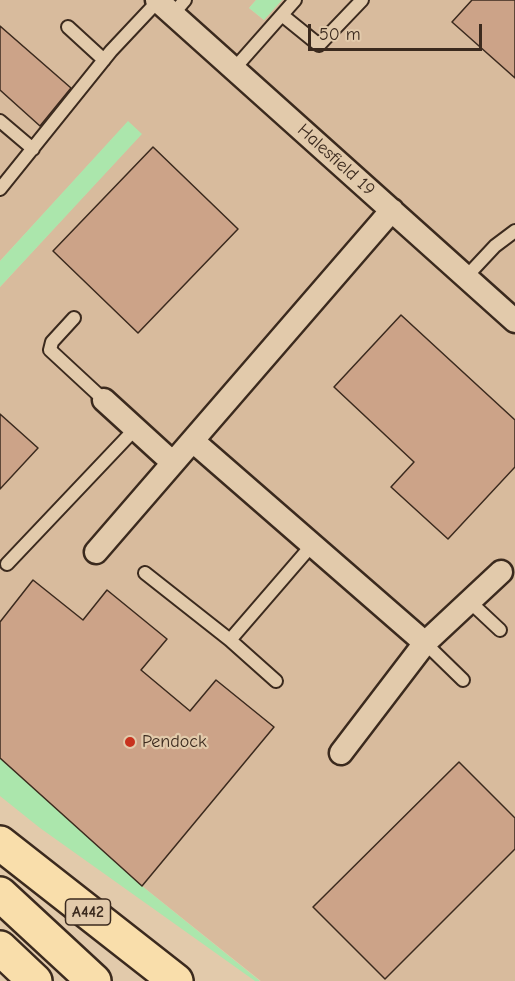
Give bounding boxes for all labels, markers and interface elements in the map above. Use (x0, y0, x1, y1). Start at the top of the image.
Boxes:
scale bar (311, 12, 485, 50)
text: 50 m (319, 24, 361, 45)
street label: Halesfield 19 (293, 119, 379, 201)
place label: Pendock (142, 731, 207, 753)
marker: Pendock (123, 735, 137, 749)
road number: A442 (66, 899, 110, 925)

